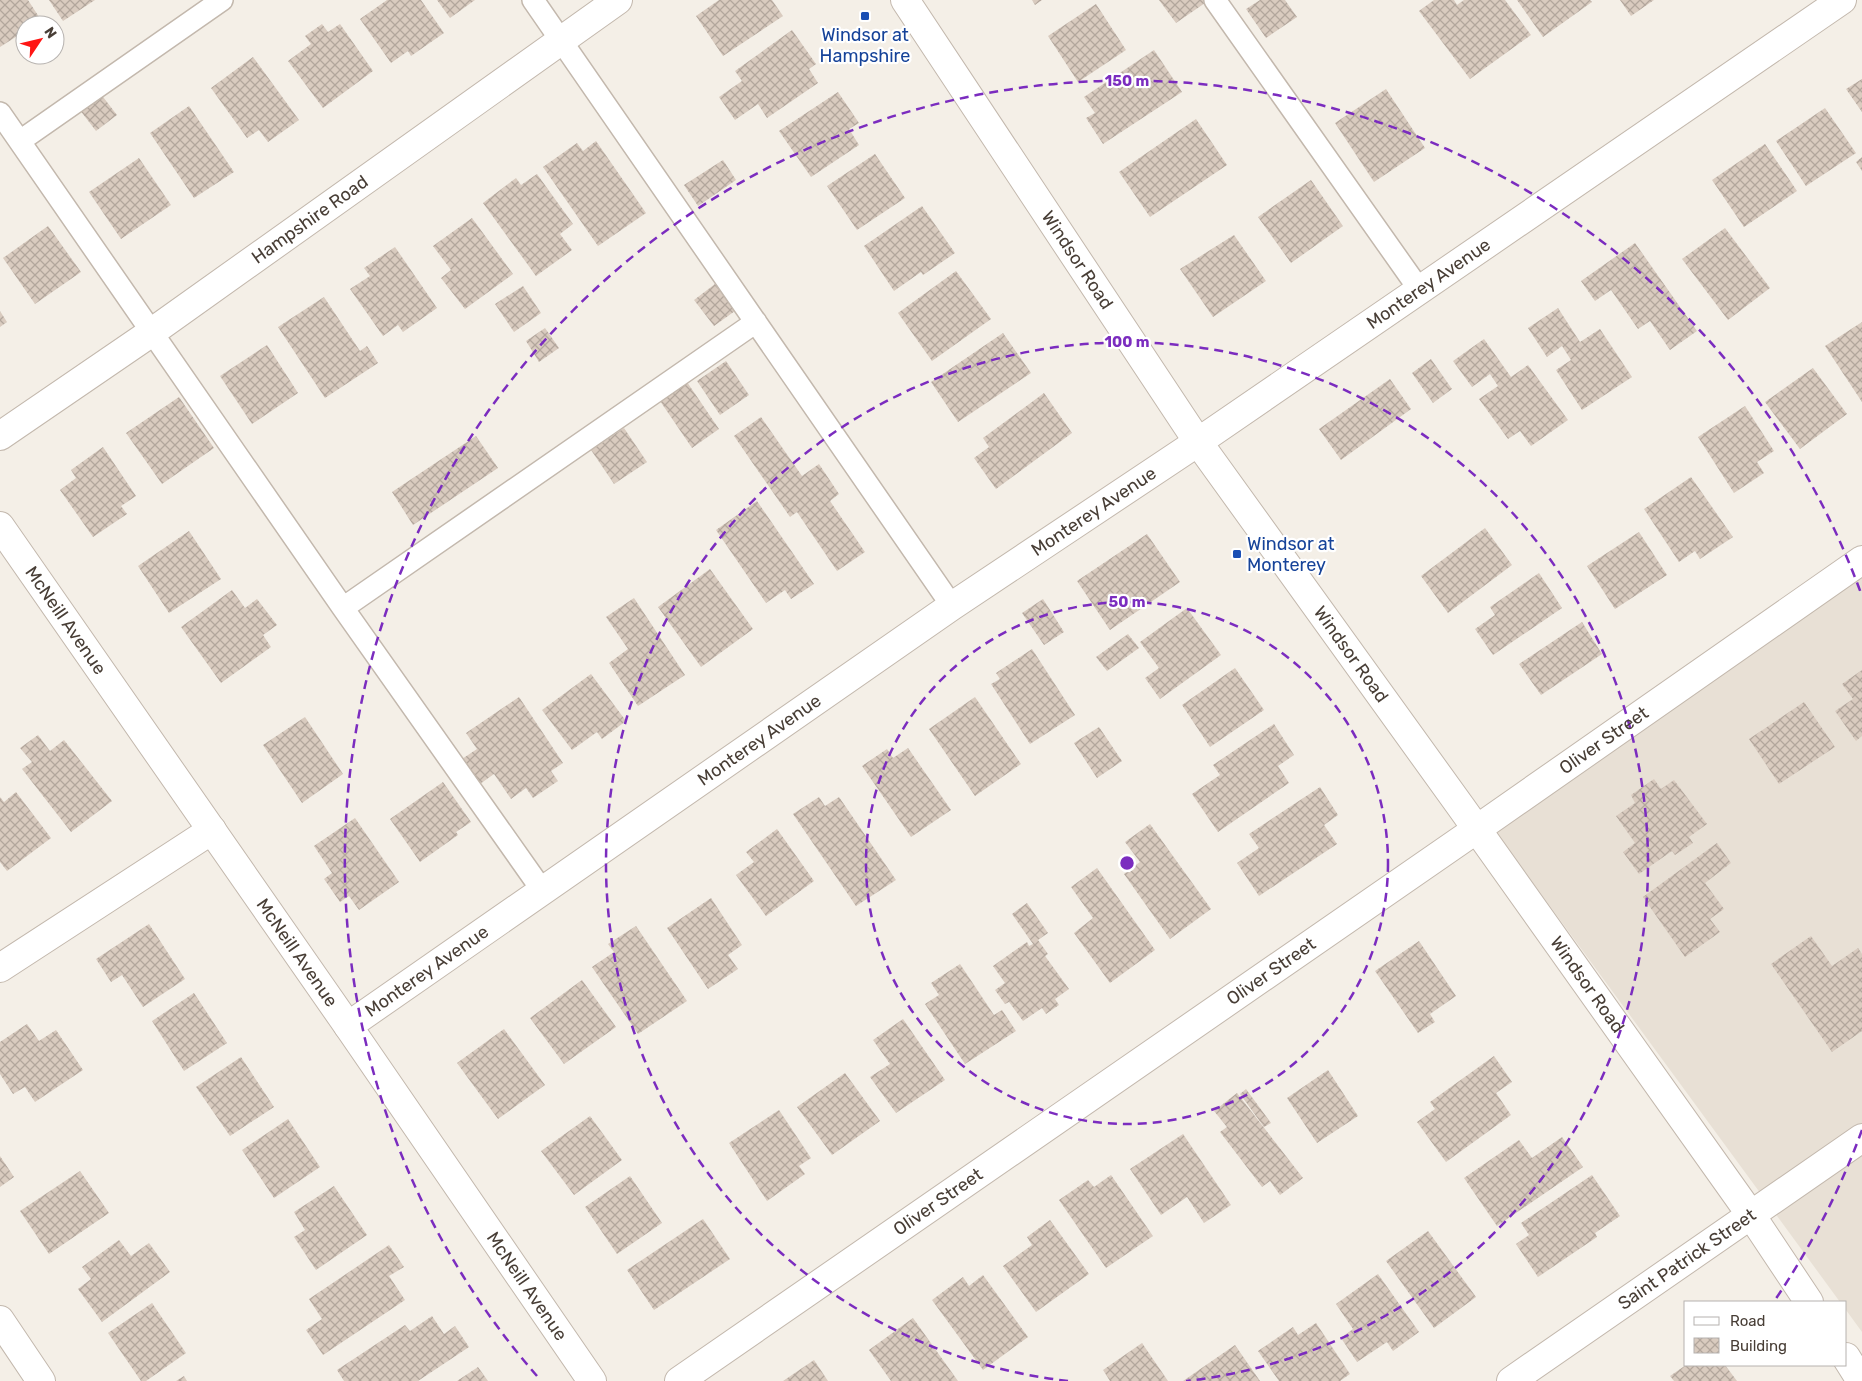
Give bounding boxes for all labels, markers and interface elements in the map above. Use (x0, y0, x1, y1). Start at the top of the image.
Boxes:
marker: Windsor at Hampshire (859, 10, 871, 22)
north arrow (15, 15, 65, 65)
text: N (40, 24, 60, 42)
place label: Windsor at Hampshire (820, 24, 910, 67)
text: 150 m (1105, 72, 1149, 90)
street label: Hampshire Road (247, 171, 372, 269)
street label: Windsor Road (1037, 207, 1118, 313)
street label: Monterey Avenue (1362, 234, 1495, 334)
text: 100 m (1105, 333, 1149, 351)
street label: Monterey Avenue (1027, 462, 1160, 561)
place label: Windsor at Monterey (1247, 533, 1335, 576)
marker: Windsor at Monterey (1231, 548, 1243, 560)
street label: McNeill Avenue (20, 562, 111, 679)
text: 50 m (1109, 593, 1145, 611)
street label: Windsor Road (1309, 602, 1393, 707)
street label: Monterey Avenue (693, 689, 825, 791)
street label: Oliver Street (1555, 702, 1653, 779)
centre of rings (1118, 854, 1136, 872)
street label: McNeill Avenue (252, 894, 342, 1011)
street label: Monterey Avenue (361, 921, 493, 1022)
street label: Windsor Road (1545, 932, 1629, 1037)
street label: Oliver Street (1222, 933, 1320, 1010)
street label: Oliver Street (889, 1163, 987, 1240)
street label: Saint Patrick Street (1614, 1204, 1760, 1315)
street label: McNeill Avenue (482, 1228, 572, 1345)
legend (1684, 1301, 1847, 1366)
text: Road (1730, 1312, 1766, 1330)
text: Building (1730, 1337, 1787, 1355)

